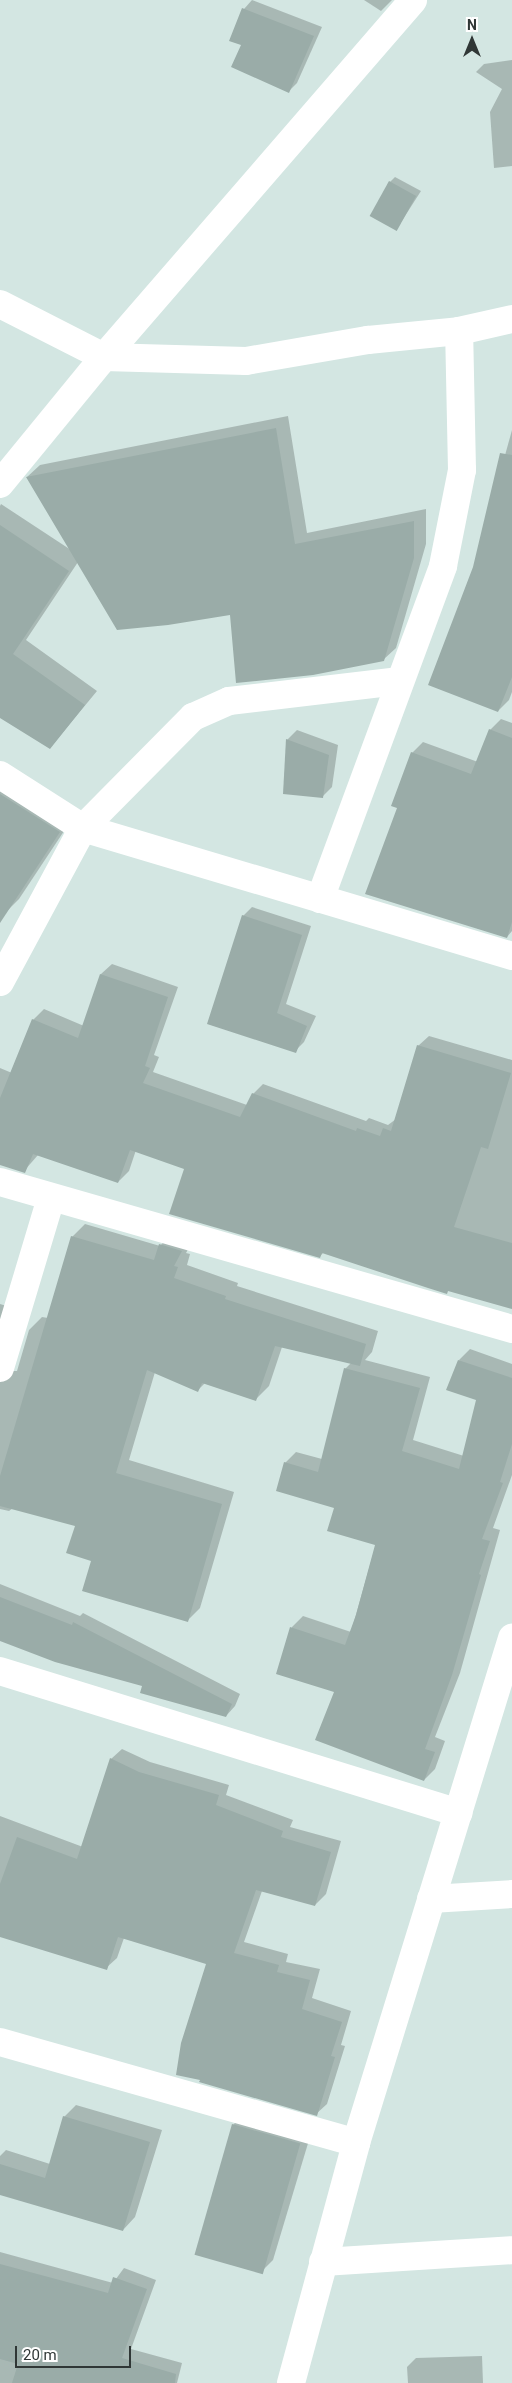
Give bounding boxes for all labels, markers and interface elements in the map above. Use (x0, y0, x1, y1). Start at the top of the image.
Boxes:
north arrow (447, 15, 497, 65)
text: N (467, 17, 477, 33)
scale bar (18, 2336, 134, 2368)
text: 20 m (23, 2346, 57, 2364)

